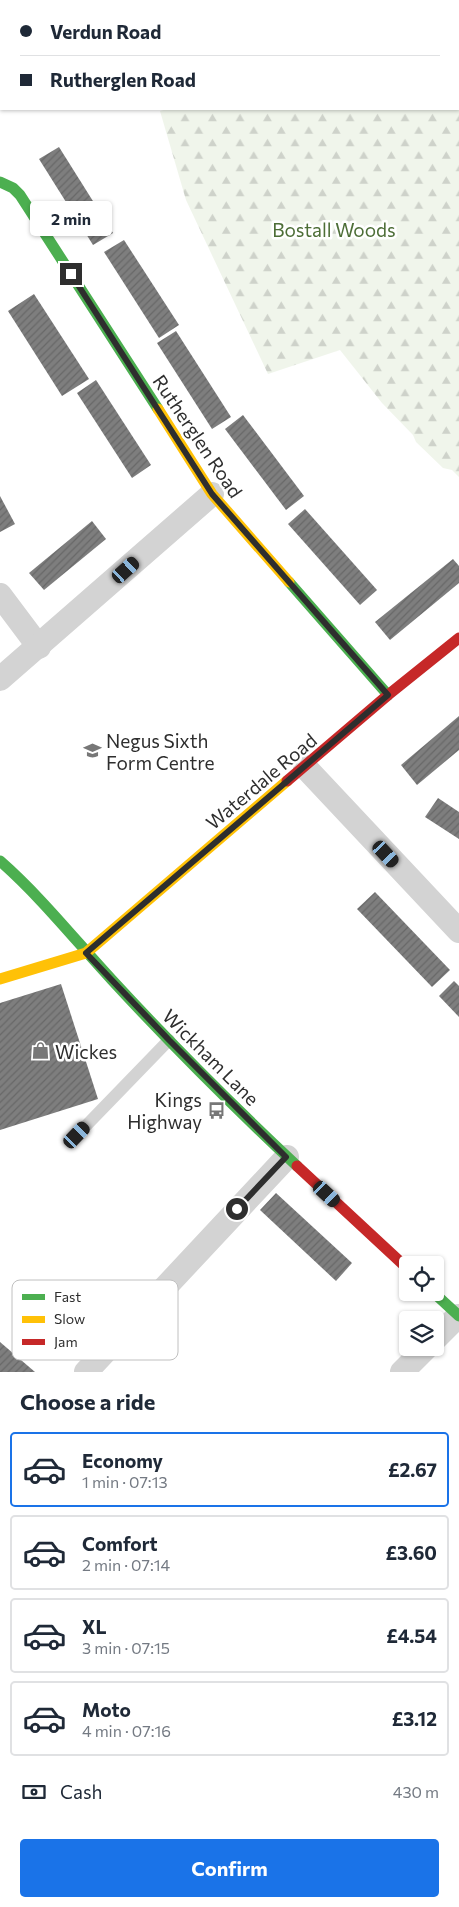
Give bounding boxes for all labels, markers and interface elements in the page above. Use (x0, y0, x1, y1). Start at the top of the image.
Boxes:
text: Verdun Road (50, 20, 161, 43)
text: Rutherglen Road (50, 68, 196, 91)
callout: 2 min (30, 202, 112, 236)
text: 2 min (51, 209, 91, 228)
park label: Bostall Woods (272, 218, 396, 241)
route end (60, 263, 82, 285)
street label: Rutherglen Road (148, 370, 248, 502)
car (109, 554, 142, 586)
street label: Waterdale Road (201, 728, 321, 834)
place label: Negus Sixth Form Centre (106, 729, 215, 774)
school or university icon: Negus Sixth Form Centre (82, 741, 102, 761)
car (370, 838, 401, 870)
street label: Wickham Lane (158, 1004, 264, 1110)
place label: Wickes (55, 1040, 117, 1063)
shop icon: Wickes (31, 1041, 51, 1061)
place label: Kings Highway (127, 1088, 202, 1133)
bus stop icon: Kings Highway (206, 1100, 226, 1120)
car (61, 1119, 92, 1151)
car (310, 1178, 343, 1210)
route start (226, 1198, 248, 1220)
map controls (399, 1256, 444, 1356)
button: locate (399, 1256, 444, 1301)
legend (12, 1280, 178, 1360)
text: Fast (54, 1288, 81, 1305)
text: Slow (54, 1310, 85, 1327)
button: layers (399, 1311, 444, 1356)
text: Jam (54, 1333, 78, 1350)
text: Choose a ride (20, 1388, 155, 1415)
icon: car (22, 1447, 67, 1492)
text: Economy (82, 1449, 163, 1472)
text: £2.67 (388, 1458, 437, 1481)
text: 1 min · 07:13 (82, 1472, 168, 1491)
icon: car (22, 1530, 67, 1575)
text: Comfort (82, 1532, 158, 1555)
text: £3.60 (386, 1541, 437, 1564)
text: 2 min · 07:14 (82, 1555, 170, 1574)
icon: car (22, 1613, 67, 1658)
text: XL (82, 1615, 107, 1638)
text: £4.54 (386, 1624, 437, 1647)
text: 3 min · 07:15 (82, 1638, 170, 1657)
icon: car (22, 1696, 67, 1741)
text: Moto (82, 1698, 131, 1721)
text: £3.12 (392, 1707, 437, 1730)
text: 4 min · 07:16 (82, 1721, 171, 1740)
icon: cash (20, 1778, 48, 1806)
text: Cash (60, 1780, 102, 1803)
text: 430 m (393, 1782, 439, 1801)
button: Confirm (20, 1839, 439, 1897)

